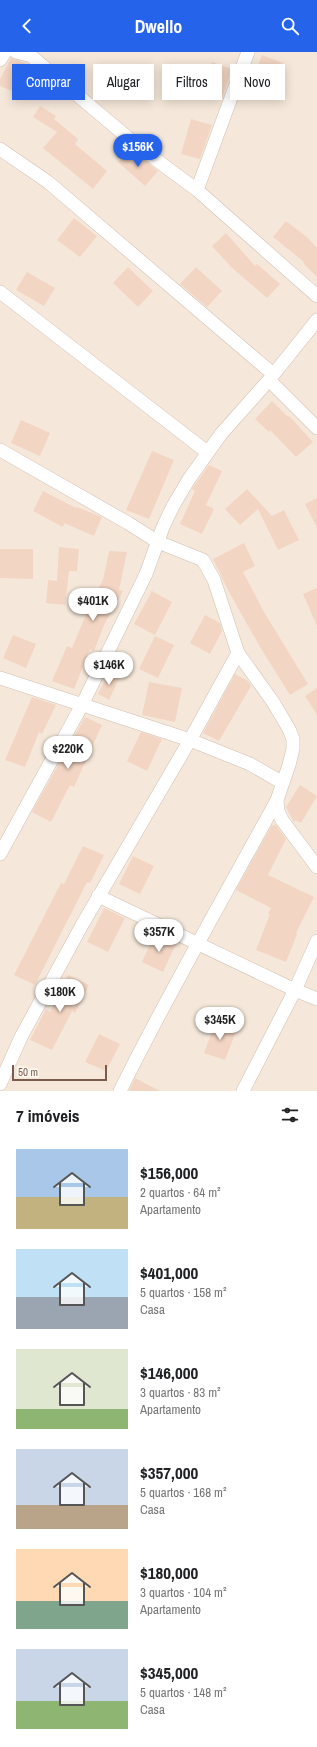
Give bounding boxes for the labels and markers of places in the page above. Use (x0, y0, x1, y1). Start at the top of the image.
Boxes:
pin: $156K (110, 134, 166, 168)
pin: $401K (65, 588, 121, 622)
pin: $146K (81, 652, 137, 686)
pin: $220K (40, 736, 96, 770)
pin: $357K (131, 919, 187, 953)
pin: $180K (32, 979, 88, 1013)
pin: $345K (192, 1007, 248, 1041)

